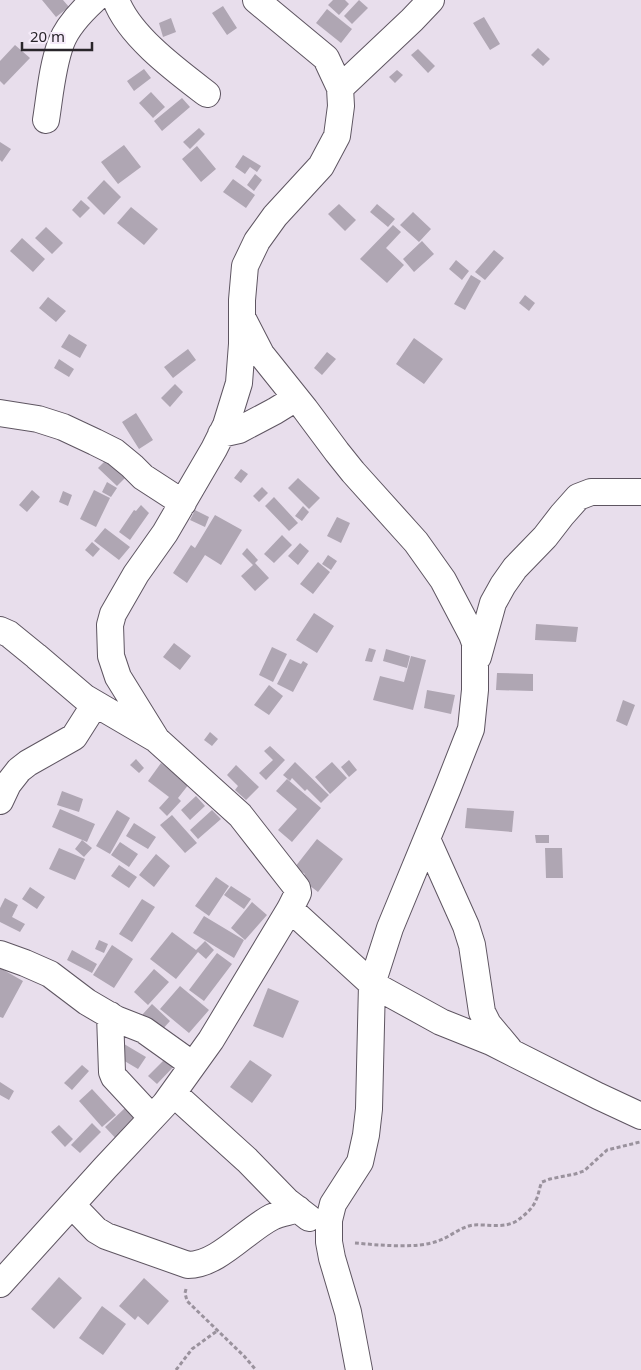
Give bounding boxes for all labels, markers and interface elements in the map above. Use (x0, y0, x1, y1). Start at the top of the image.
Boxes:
scale bar (22, 20, 92, 52)
text: 20 m (30, 26, 65, 46)

